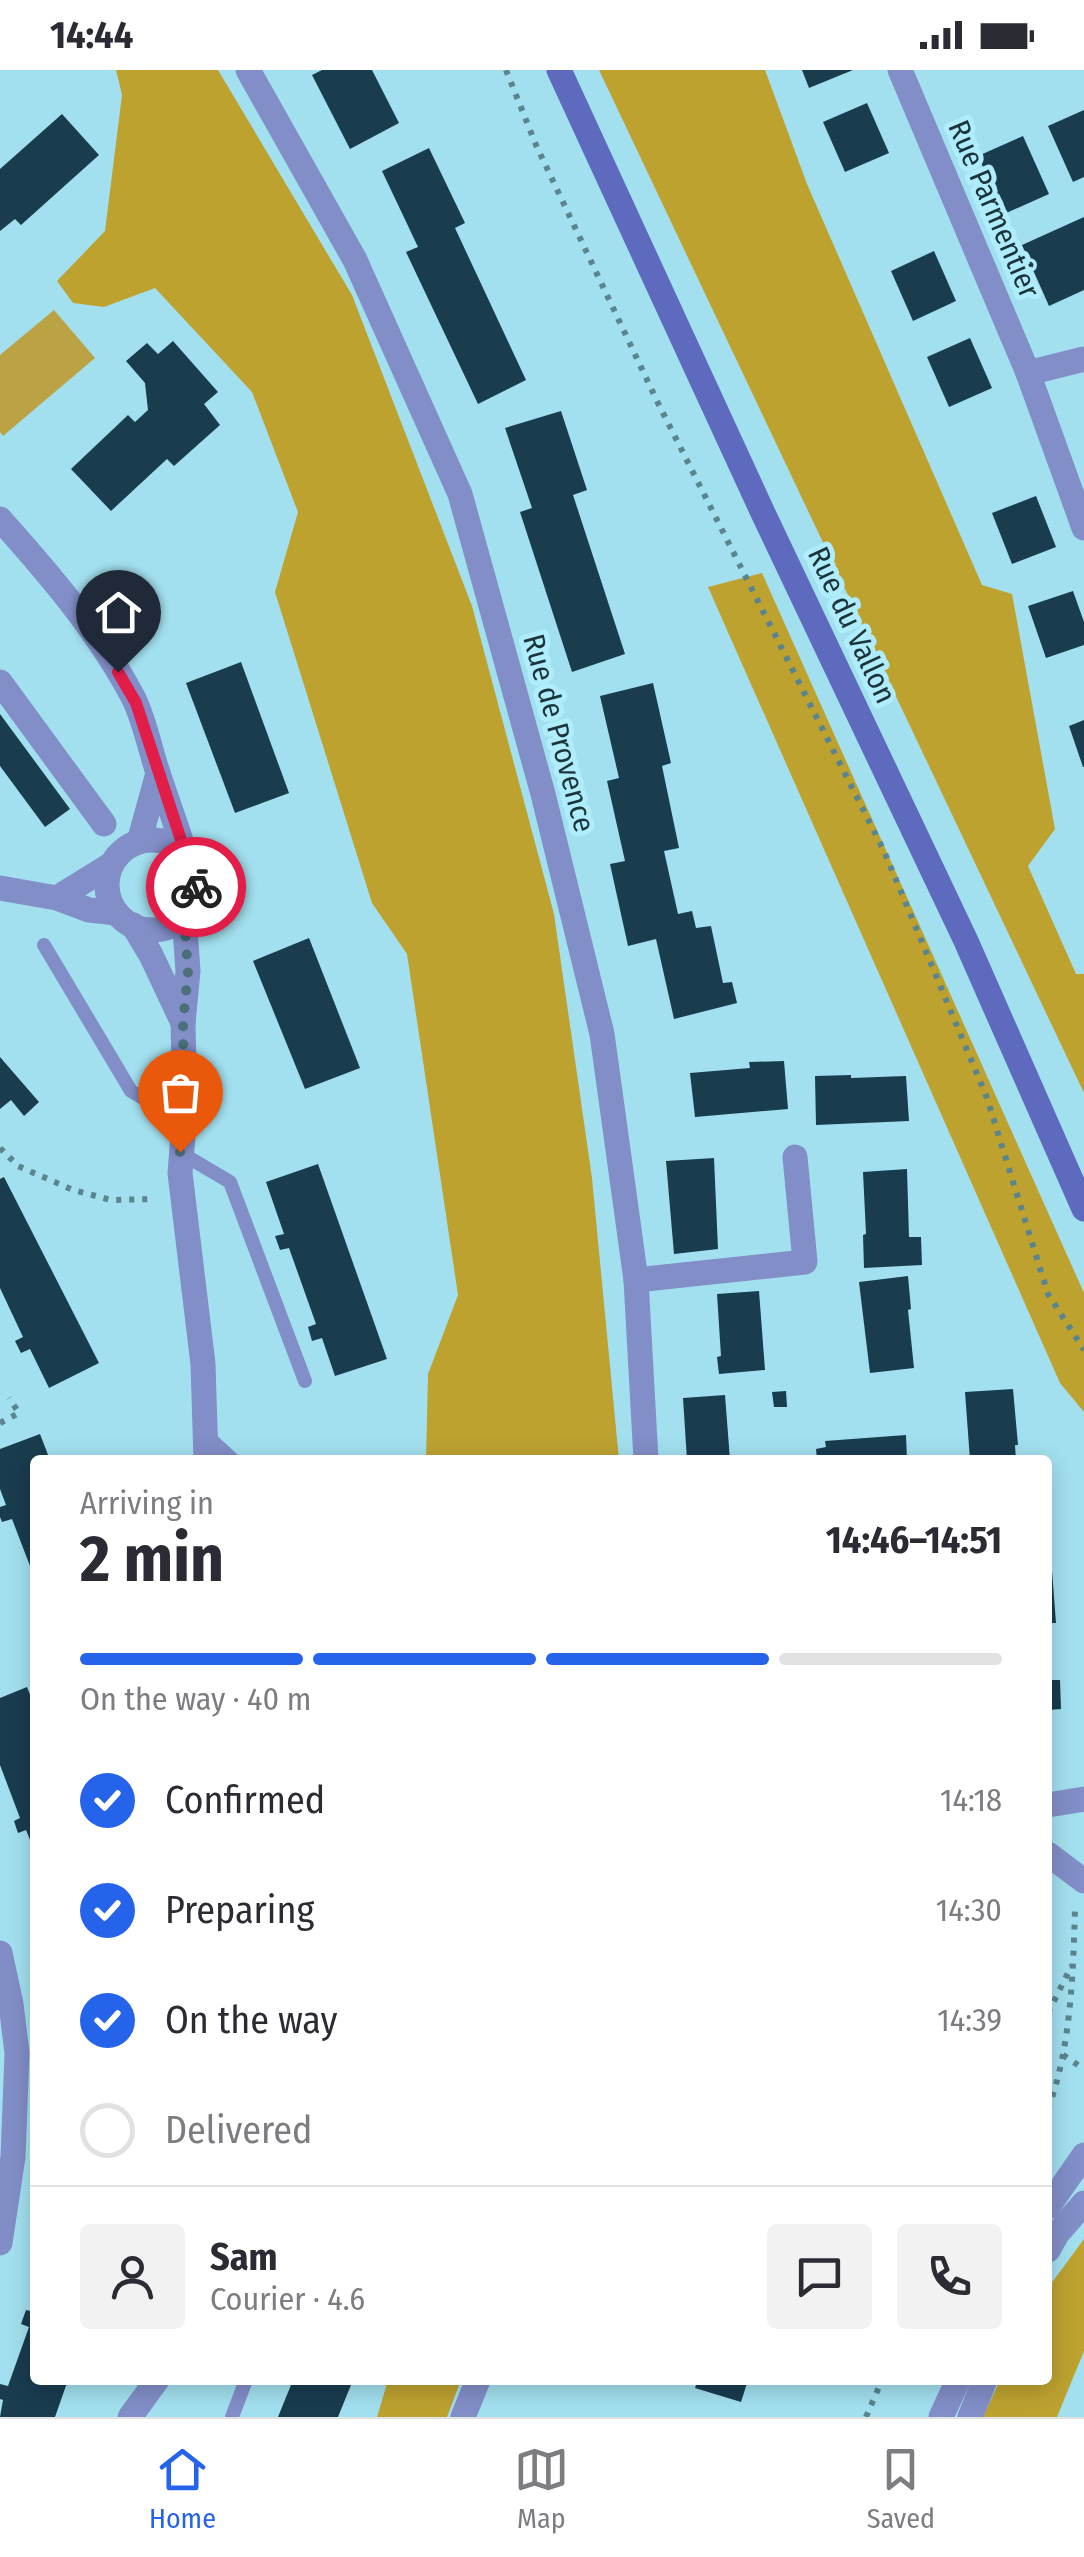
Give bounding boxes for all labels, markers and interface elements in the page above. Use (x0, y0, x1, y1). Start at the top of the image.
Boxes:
text: 14:44 (50, 12, 133, 58)
street label: Rue Parmentier (940, 115, 1048, 304)
street label: Rue du Vallon (800, 541, 904, 709)
pin (76, 570, 161, 673)
icon: home (91, 585, 146, 640)
street label: Rue de Provence (515, 630, 603, 836)
courier (146, 837, 246, 937)
icon: bike (169, 860, 224, 915)
pin (138, 1050, 223, 1153)
icon: bag (153, 1065, 208, 1120)
text: Arriving in (80, 1484, 214, 1522)
text: 14:46–14:51 (826, 1517, 1002, 1563)
text: 2 min (80, 1520, 224, 1598)
text: On the way · 40 m (80, 1680, 311, 1718)
icon: check (80, 1773, 135, 1828)
text: Confirmed (165, 1777, 325, 1823)
text: 14:18 (940, 1781, 1002, 1819)
icon: check (80, 1883, 135, 1938)
text: Preparing (165, 1887, 314, 1933)
text: 14:30 (936, 1891, 1002, 1929)
icon: check (80, 1993, 135, 2048)
text: On the way (165, 1997, 337, 2043)
text: 14:39 (937, 2001, 1002, 2039)
text: Delivered (165, 2107, 312, 2153)
button: person (80, 2224, 185, 2329)
button: chat (767, 2224, 872, 2329)
button: phone (897, 2224, 1002, 2329)
text: Sam (210, 2234, 278, 2280)
text: Courier · 4.6 (210, 2280, 365, 2318)
tab: Home (149, 2442, 216, 2535)
tab: Map (514, 2442, 569, 2535)
tab: Saved (867, 2442, 935, 2535)

